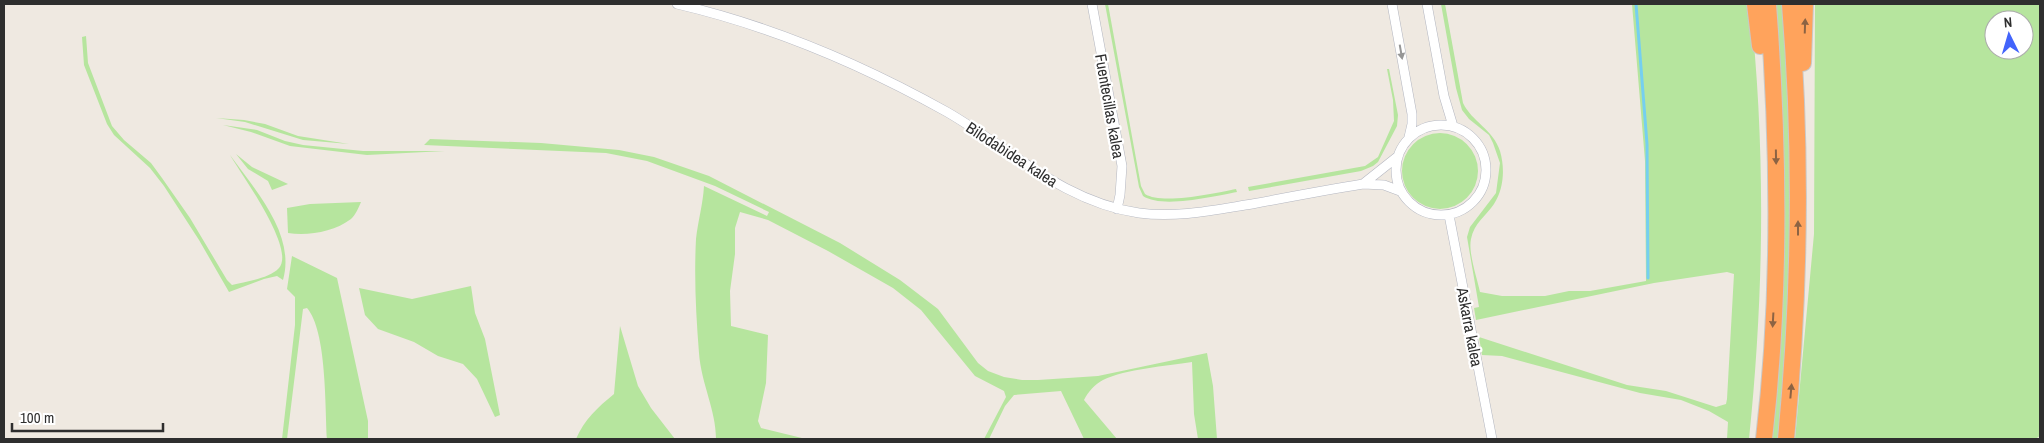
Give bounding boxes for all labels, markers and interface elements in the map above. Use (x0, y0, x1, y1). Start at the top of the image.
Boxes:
north arrow (1984, 10, 2034, 60)
text: N (2003, 13, 2013, 31)
one-way arrow (1801, 18, 1809, 34)
one-way arrow (1398, 44, 1406, 60)
street label: Fuentecillas kalea (1090, 52, 1130, 161)
street label: Bilodabidea kalea (962, 116, 1063, 192)
one-way arrow (1772, 150, 1780, 166)
one-way arrow (1794, 220, 1802, 236)
street label: Askarra kalea (1451, 285, 1489, 369)
one-way arrow (1769, 312, 1777, 328)
one-way arrow (1787, 382, 1795, 398)
scale bar (12, 400, 164, 432)
text: 100 m (20, 407, 54, 428)

